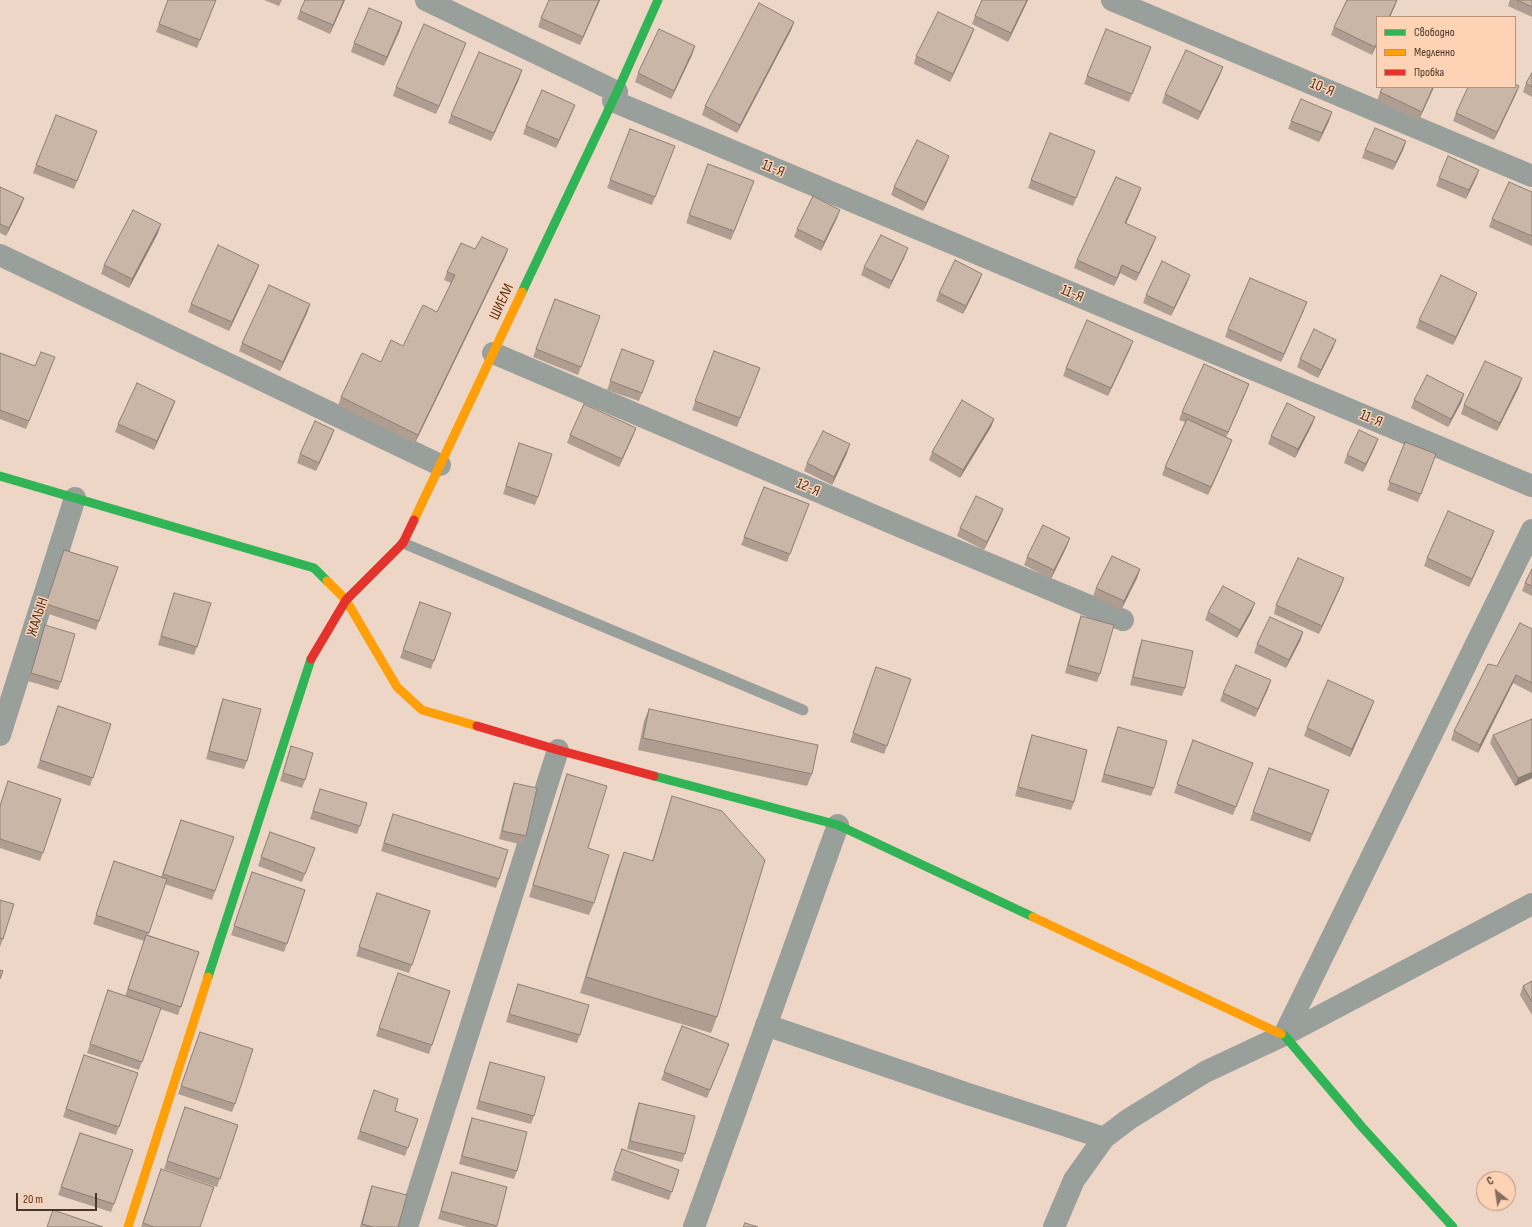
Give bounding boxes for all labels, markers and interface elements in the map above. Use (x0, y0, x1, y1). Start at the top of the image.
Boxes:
legend (1376, 16, 1516, 88)
text: Свободно (1414, 25, 1455, 40)
text: Медленно (1414, 45, 1455, 60)
text: Пробка (1414, 65, 1444, 80)
street label: 10-Я (1307, 75, 1337, 101)
street label: 11-Я (759, 156, 787, 182)
street label: ШИЕЛИ (486, 281, 518, 323)
street label: 11-Я (1058, 281, 1086, 307)
street label: 11-Я (1357, 406, 1385, 432)
street label: 12-Я (793, 475, 823, 501)
street label: ЖАЛЫН (23, 595, 53, 639)
north arrow (1476, 1171, 1516, 1211)
text: С (1485, 1174, 1496, 1188)
scale bar (18, 1185, 99, 1211)
text: 20 m (23, 1192, 43, 1207)

